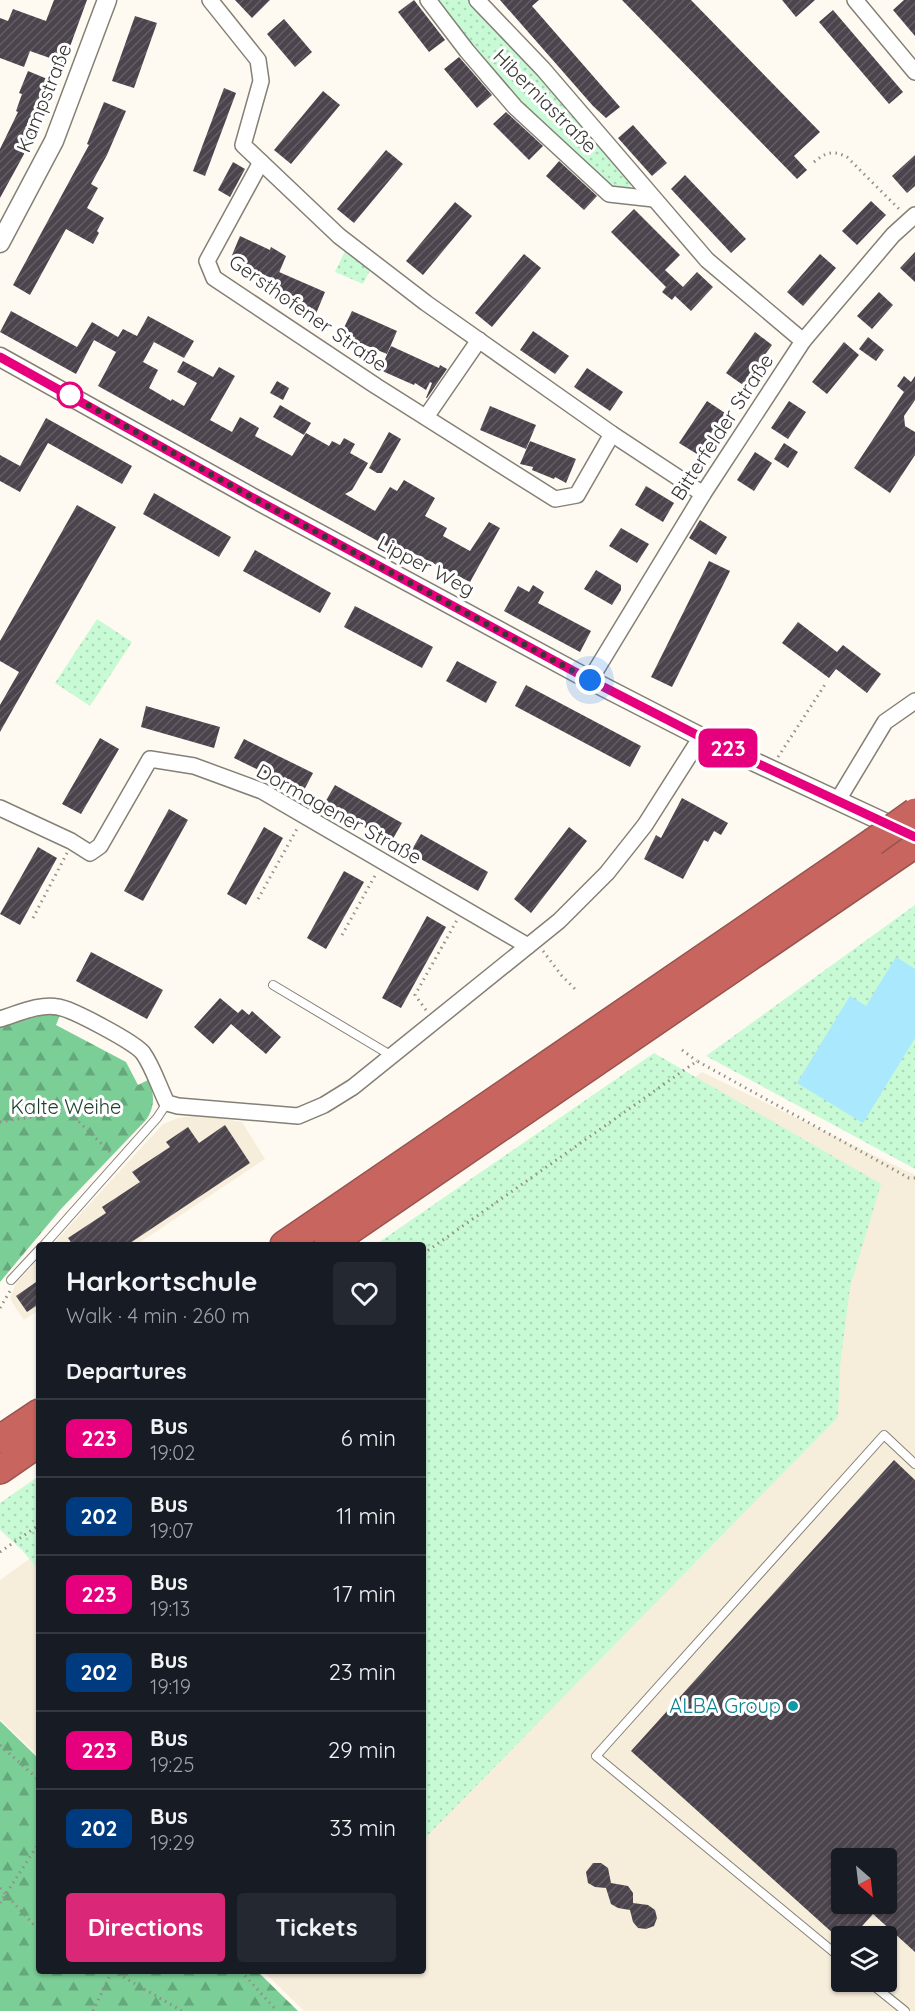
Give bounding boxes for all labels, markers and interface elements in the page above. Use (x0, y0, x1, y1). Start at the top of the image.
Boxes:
street label: Kampstraße (10, 40, 77, 156)
street label: Hiberniastraße (488, 43, 603, 158)
street label: Gersthofener Straße (224, 249, 392, 377)
street label: Bitterfelder Straße (665, 349, 778, 505)
unlabelled marker (57, 382, 83, 408)
street label: Lipper Weg (373, 530, 479, 602)
your location (575, 665, 605, 695)
line badge: 223 (694, 728, 762, 768)
text: 223 (710, 735, 746, 761)
street label: Dormagener Straße (252, 758, 426, 869)
park label: Kalte Weihe (11, 1094, 121, 1119)
button: heart (333, 1262, 396, 1325)
text: Harkortschule (66, 1263, 258, 1298)
text: Walk · 4 min · 260 m (66, 1303, 250, 1328)
text: Departures (66, 1357, 187, 1385)
text: Bus (150, 1412, 188, 1440)
text: 6 min (341, 1424, 396, 1452)
text: 223 (81, 1425, 117, 1451)
text: 19:02 (150, 1440, 195, 1465)
text: Bus (150, 1490, 188, 1518)
text: 11 min (336, 1502, 396, 1530)
text: 202 (81, 1503, 117, 1529)
text: 19:07 (150, 1518, 193, 1543)
text: Bus (150, 1568, 188, 1596)
text: 17 min (333, 1580, 396, 1608)
text: 223 (81, 1581, 117, 1607)
text: 19:13 (150, 1596, 190, 1621)
text: Bus (150, 1646, 188, 1674)
text: 23 min (329, 1658, 396, 1686)
text: 202 (81, 1659, 117, 1685)
text: 19:19 (150, 1674, 191, 1699)
place label: ALBA Group (669, 1693, 781, 1718)
marker: ALBA Group (786, 1699, 800, 1713)
text: Bus (150, 1724, 188, 1752)
text: 29 min (328, 1736, 396, 1764)
text: 223 (81, 1737, 117, 1763)
text: 19:25 (150, 1752, 194, 1777)
text: Bus (150, 1802, 188, 1830)
text: 33 min (329, 1814, 396, 1842)
text: 202 (81, 1815, 117, 1841)
text: 19:29 (150, 1830, 195, 1855)
north arrow (831, 1848, 897, 1914)
map controls (831, 1848, 897, 1992)
button: Directions (66, 1893, 225, 1962)
button: Tickets (237, 1893, 396, 1962)
button: layers (831, 1926, 897, 1992)

